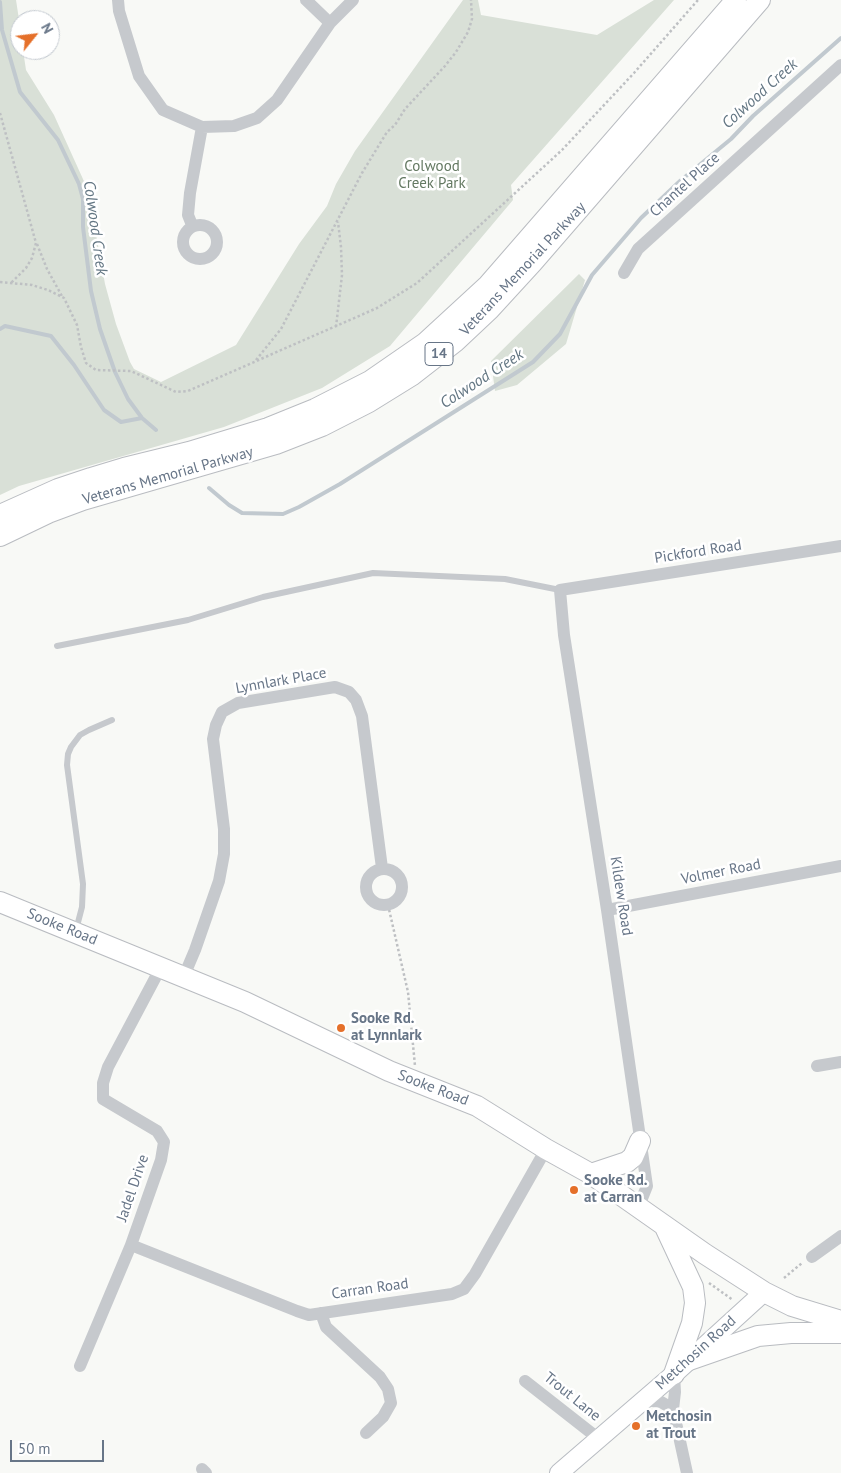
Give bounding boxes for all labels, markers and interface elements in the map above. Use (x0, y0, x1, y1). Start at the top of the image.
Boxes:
north arrow (10, 10, 60, 60)
text: N (37, 20, 57, 37)
water label: Colwood Creek (718, 55, 802, 133)
street label: Chantel Place (646, 149, 724, 221)
park label: Colwood Creek Park (398, 158, 466, 193)
water label: Colwood Creek (79, 180, 111, 276)
street label: Veterans Memorial Parkway (456, 198, 590, 340)
road number: 14 (425, 342, 453, 366)
water label: Colwood Creek (437, 345, 527, 413)
street label: Veterans Memorial Parkway (81, 443, 255, 509)
street label: Pickford Road (653, 536, 743, 568)
street label: Lynnlark Place (234, 664, 328, 698)
street label: Kildew Road (606, 855, 636, 937)
street label: Volmer Road (680, 855, 762, 889)
street label: Sooke Road (24, 905, 100, 949)
place label: Sooke Rd. at Lynnlark (351, 1010, 422, 1045)
marker: Sooke Rd. at Lynnlark (335, 1022, 347, 1034)
street label: Sooke Road (395, 1066, 471, 1110)
street label: Jadel Drive (113, 1152, 153, 1224)
place label: Sooke Rd. at Carran (584, 1172, 647, 1207)
marker: Sooke Rd. at Carran (568, 1184, 580, 1196)
street label: Carran Road (330, 1275, 410, 1303)
street label: Metchosin Road (652, 1312, 740, 1394)
street label: Trout Lane (540, 1369, 604, 1425)
place label: Metchosin at Trout (646, 1408, 712, 1443)
marker: Metchosin at Trout (630, 1420, 642, 1432)
scale bar (12, 1430, 106, 1462)
text: 50 m (18, 1439, 51, 1458)

